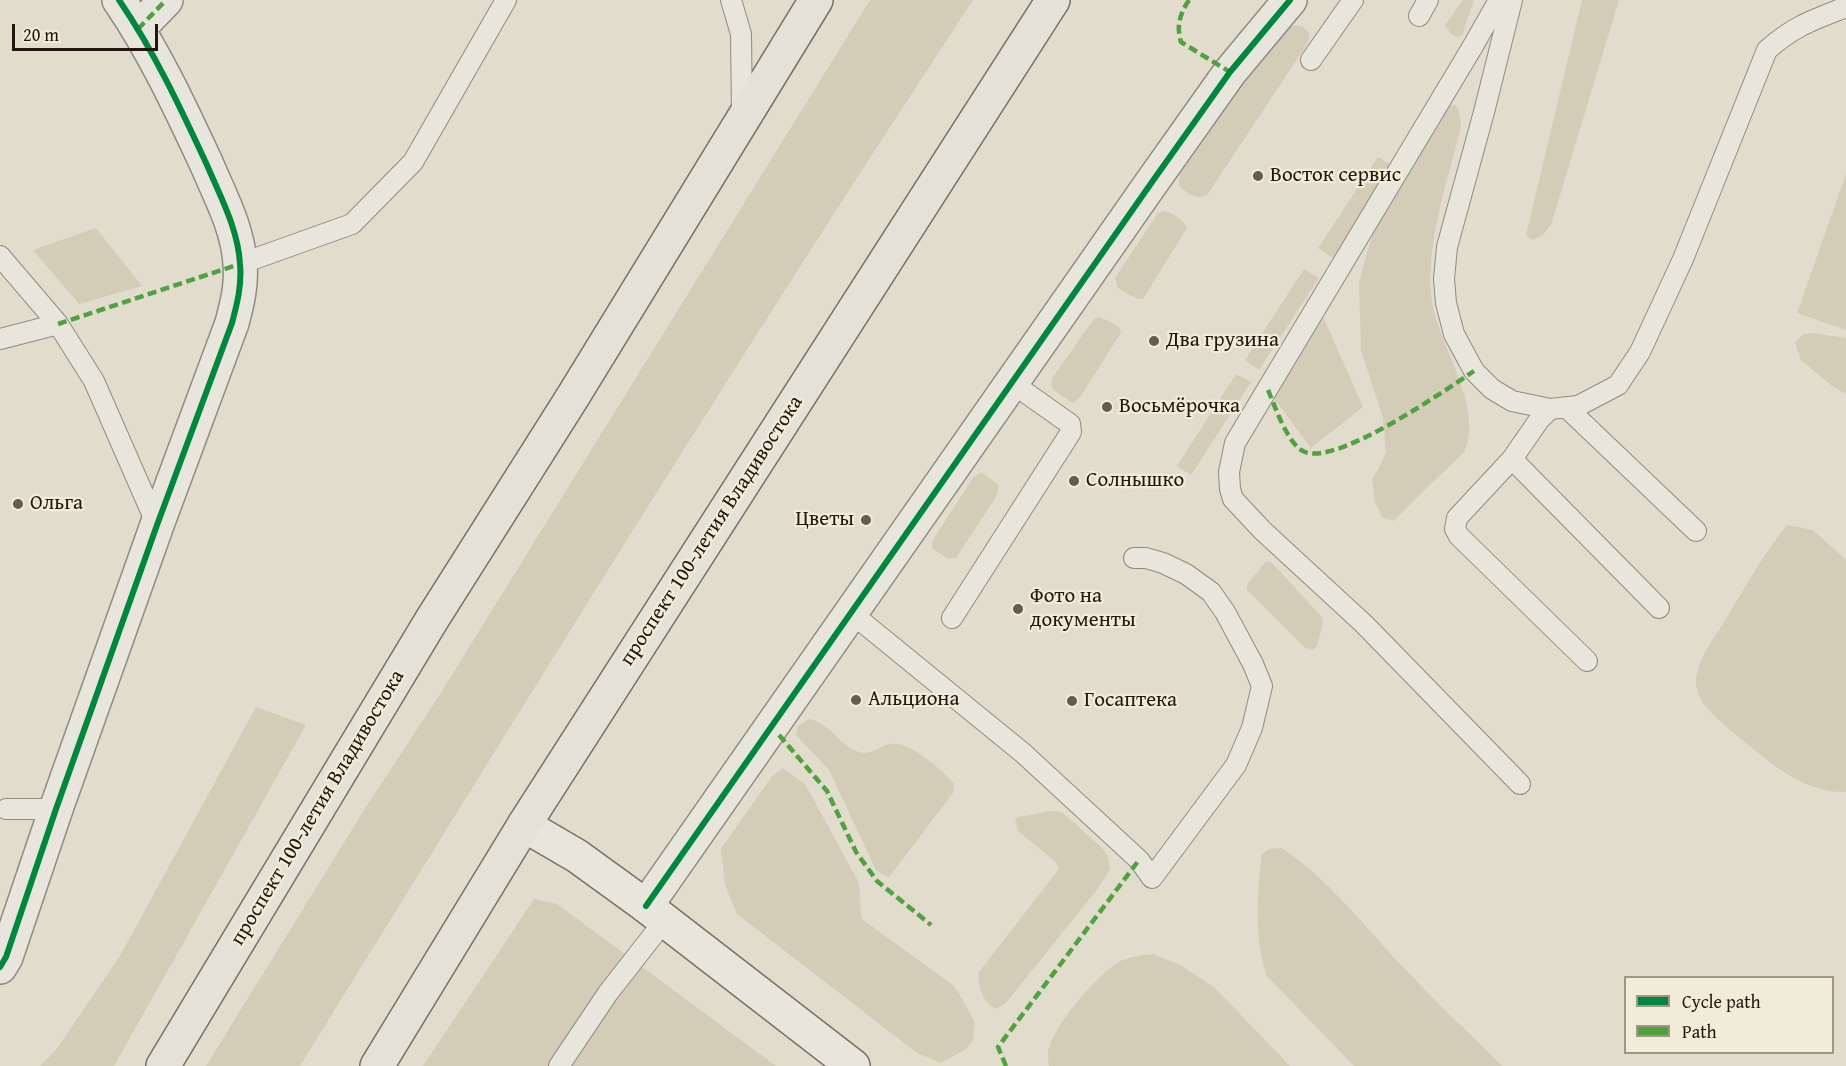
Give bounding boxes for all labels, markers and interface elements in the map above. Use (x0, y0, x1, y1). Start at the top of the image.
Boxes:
scale bar (15, 12, 160, 50)
text: 20 m (23, 21, 59, 48)
place label: Восток сервис (1270, 163, 1401, 189)
marker: Восток сервис (1251, 169, 1265, 183)
place label: Два грузина (1166, 328, 1279, 354)
marker: Два грузина (1147, 334, 1161, 348)
street label: проспект 100-летия Владивостока (615, 391, 809, 671)
place label: Восьмёрочка (1119, 394, 1240, 420)
marker: Восьмёрочка (1100, 400, 1114, 414)
place label: Солнышко (1086, 468, 1184, 494)
marker: Солнышко (1067, 474, 1081, 488)
place label: Ольга (30, 491, 83, 517)
marker: Ольга (11, 497, 25, 511)
place label: Цветы (796, 507, 854, 533)
marker: Цветы (859, 513, 873, 527)
place label: Фото на документы (1030, 584, 1136, 634)
marker: Фото на документы (1011, 602, 1025, 616)
street label: проспект 100-летия Владивостока (226, 666, 410, 950)
place label: Альциона (868, 687, 960, 713)
place label: Госаптека (1084, 688, 1177, 714)
marker: Альциона (849, 693, 863, 707)
marker: Госаптека (1065, 694, 1079, 708)
legend (1624, 976, 1834, 1054)
text: Cycle path (1682, 988, 1761, 1015)
text: Path (1682, 1018, 1717, 1045)

